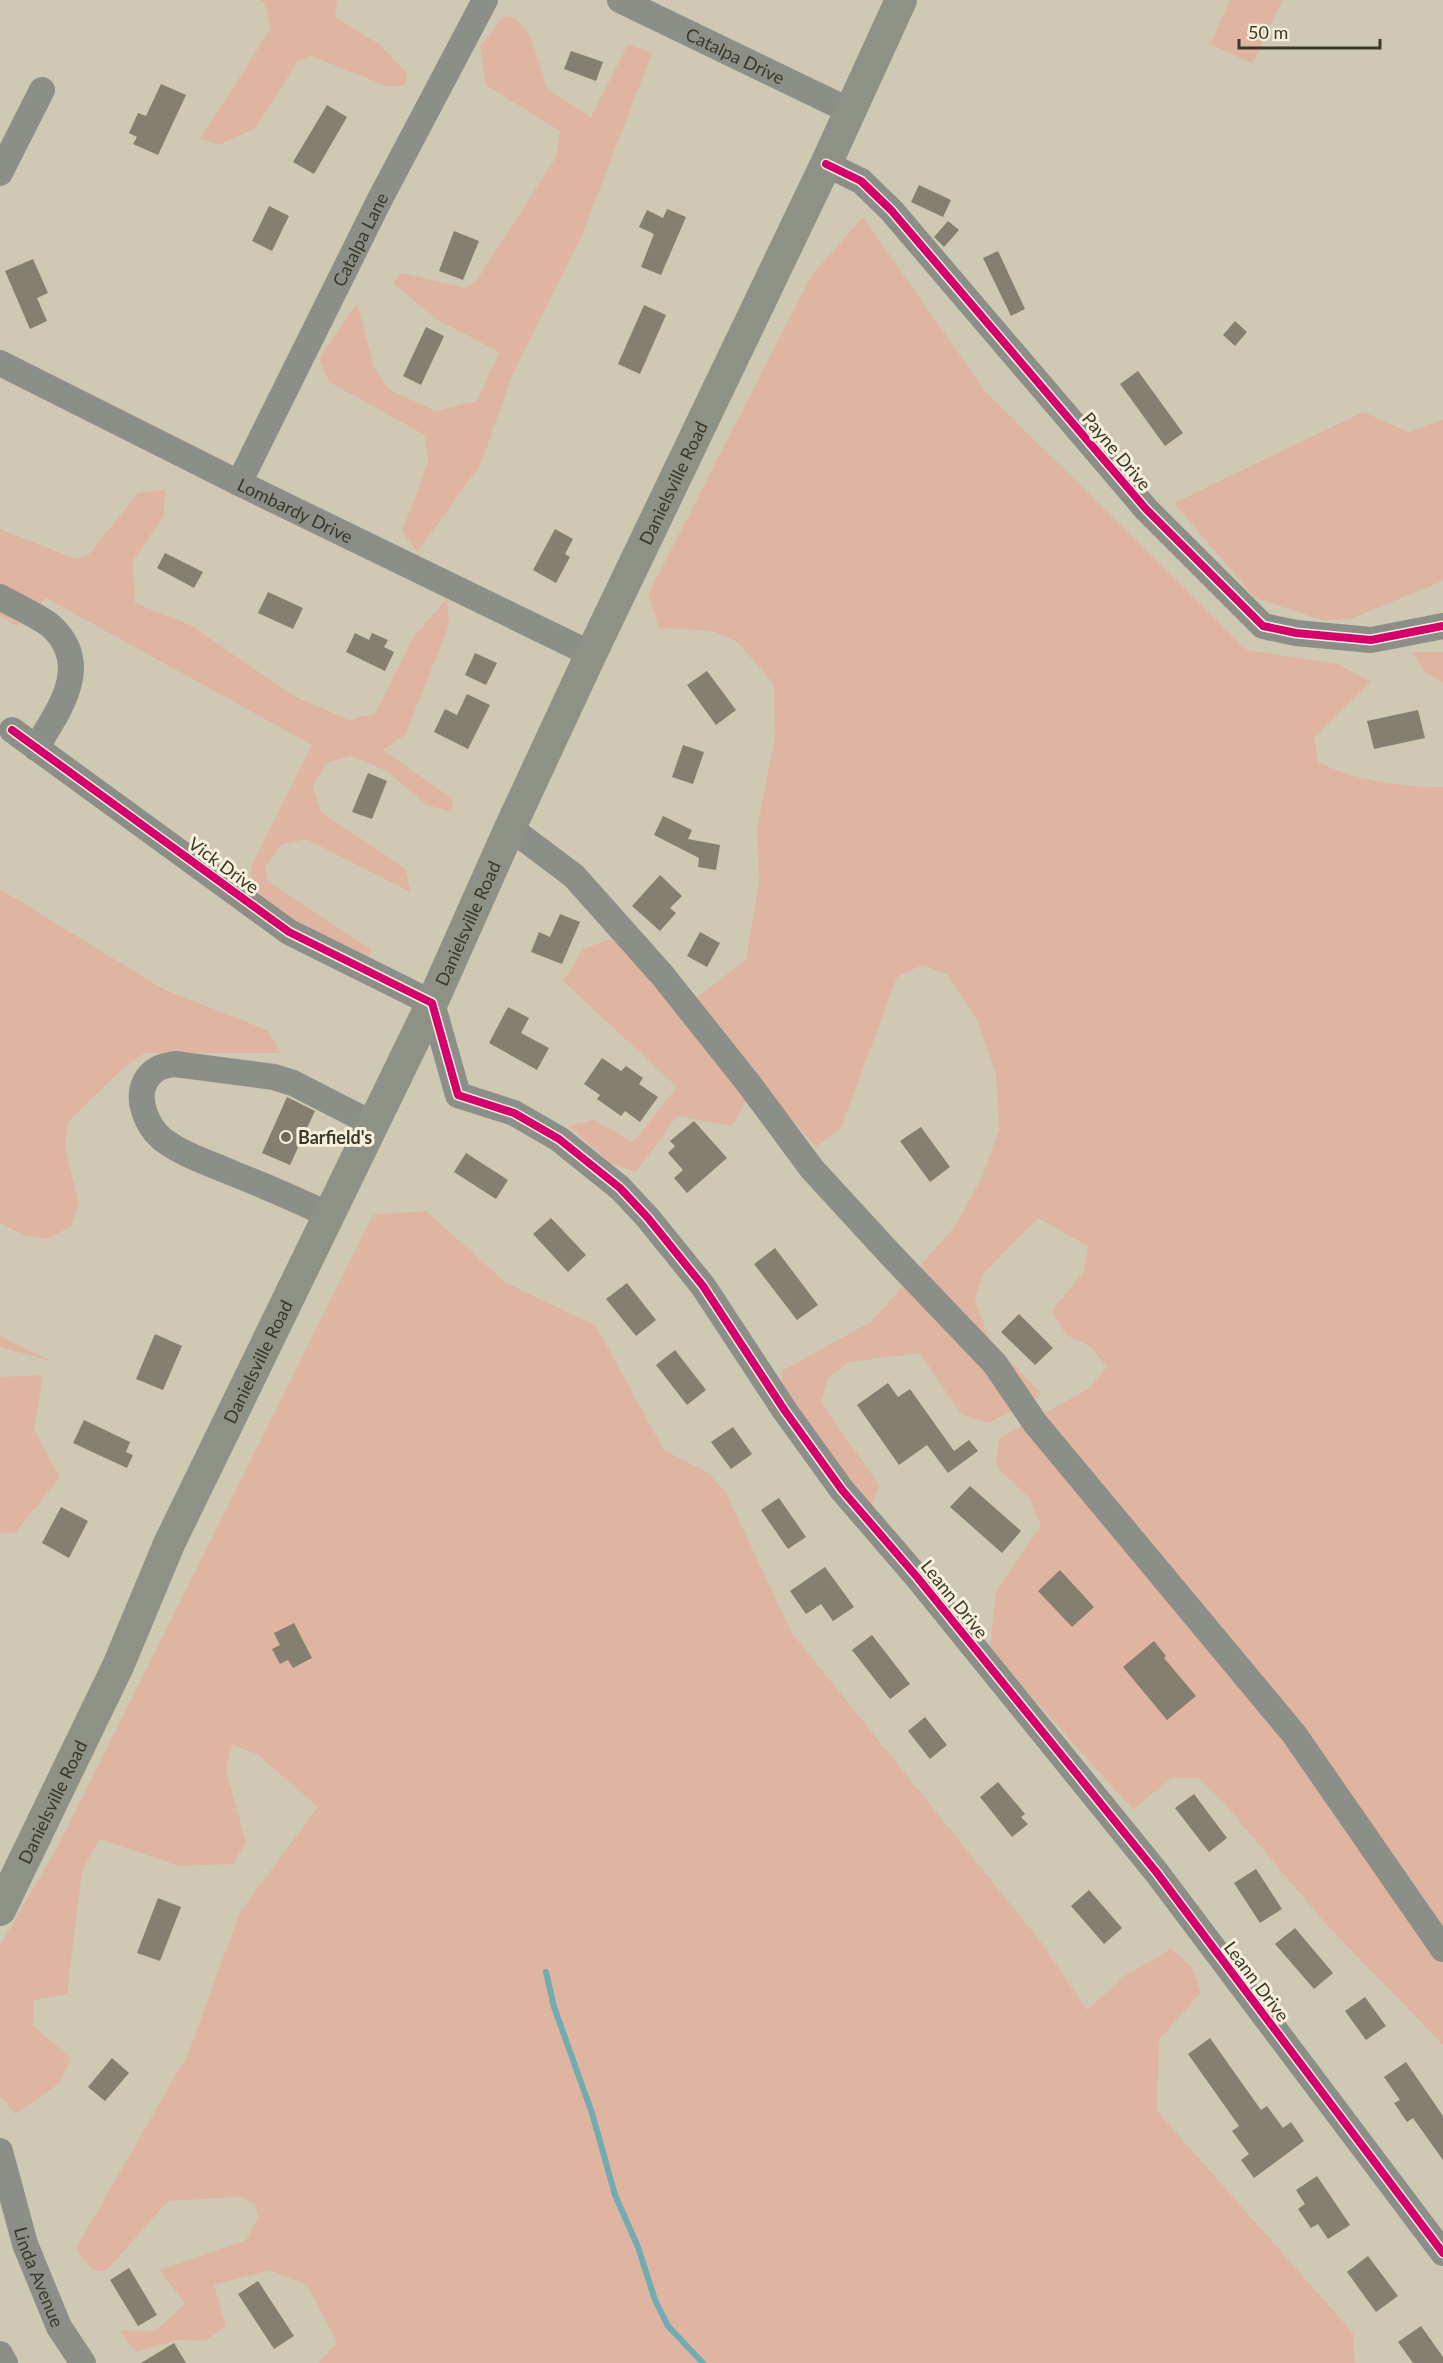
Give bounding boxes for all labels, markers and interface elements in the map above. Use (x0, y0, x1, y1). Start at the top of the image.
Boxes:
scale bar (1239, 12, 1380, 50)
text: 50 m (1248, 21, 1288, 43)
street label: Catalpa Drive (682, 22, 788, 89)
street label: Catalpa Lane (327, 189, 392, 290)
street label: Payne Drive (1078, 407, 1156, 495)
street label: Danielsville Road (634, 418, 712, 548)
street label: Lombardy Drive (234, 473, 356, 548)
street label: Vick Drive (184, 832, 264, 898)
street label: Danielsville Road (430, 857, 505, 989)
place label: Barfield's (298, 1126, 372, 1148)
marker: Barfield's (279, 1130, 293, 1144)
street label: Danielsville Road (218, 1296, 297, 1427)
street label: Leann Drive (917, 1555, 993, 1643)
street label: Danielsville Road (13, 1737, 91, 1867)
street label: Leann Drive (1220, 1937, 1294, 2025)
street label: Linda Avenue (10, 2224, 69, 2330)

